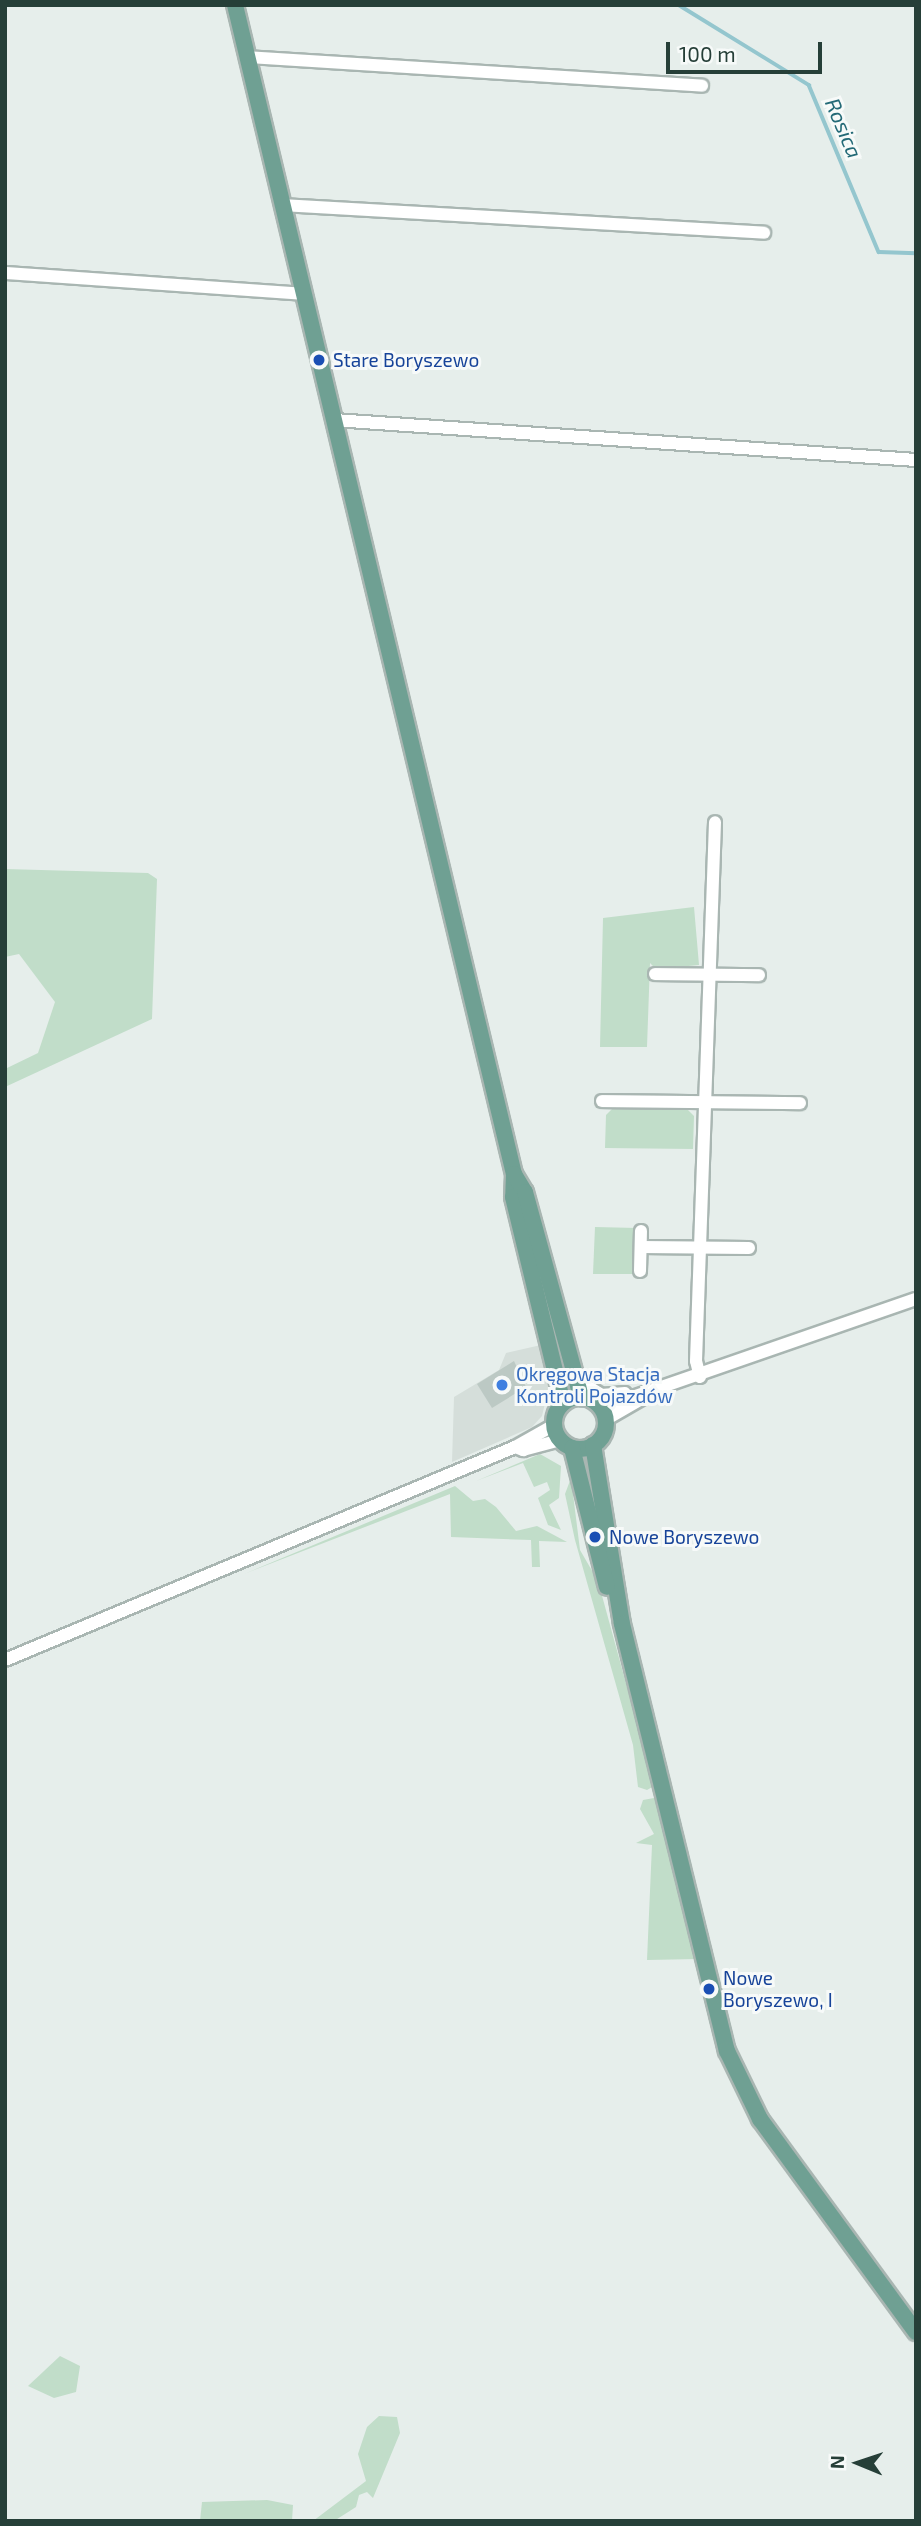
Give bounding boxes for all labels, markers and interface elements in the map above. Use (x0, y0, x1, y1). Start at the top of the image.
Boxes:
scale bar (669, 28, 825, 72)
text: 100 m (679, 41, 736, 66)
water label: Rosica (820, 94, 868, 162)
place label: Stare Boryszewo (333, 349, 479, 371)
marker: Stare Boryszewo (311, 352, 327, 368)
place label: Okręgowa Stacja Kontroli Pojazdów (516, 1363, 673, 1407)
marker: Okręgowa Stacja Kontroli Pojazdów (494, 1377, 510, 1393)
place label: Nowe Boryszewo (609, 1526, 759, 1548)
marker: Nowe Boryszewo (587, 1529, 603, 1545)
place label: Nowe Boryszewo, I (723, 1967, 833, 2011)
marker: Nowe Boryszewo, I (701, 1981, 717, 1997)
north arrow (823, 2428, 893, 2498)
text: N (825, 2455, 848, 2470)

